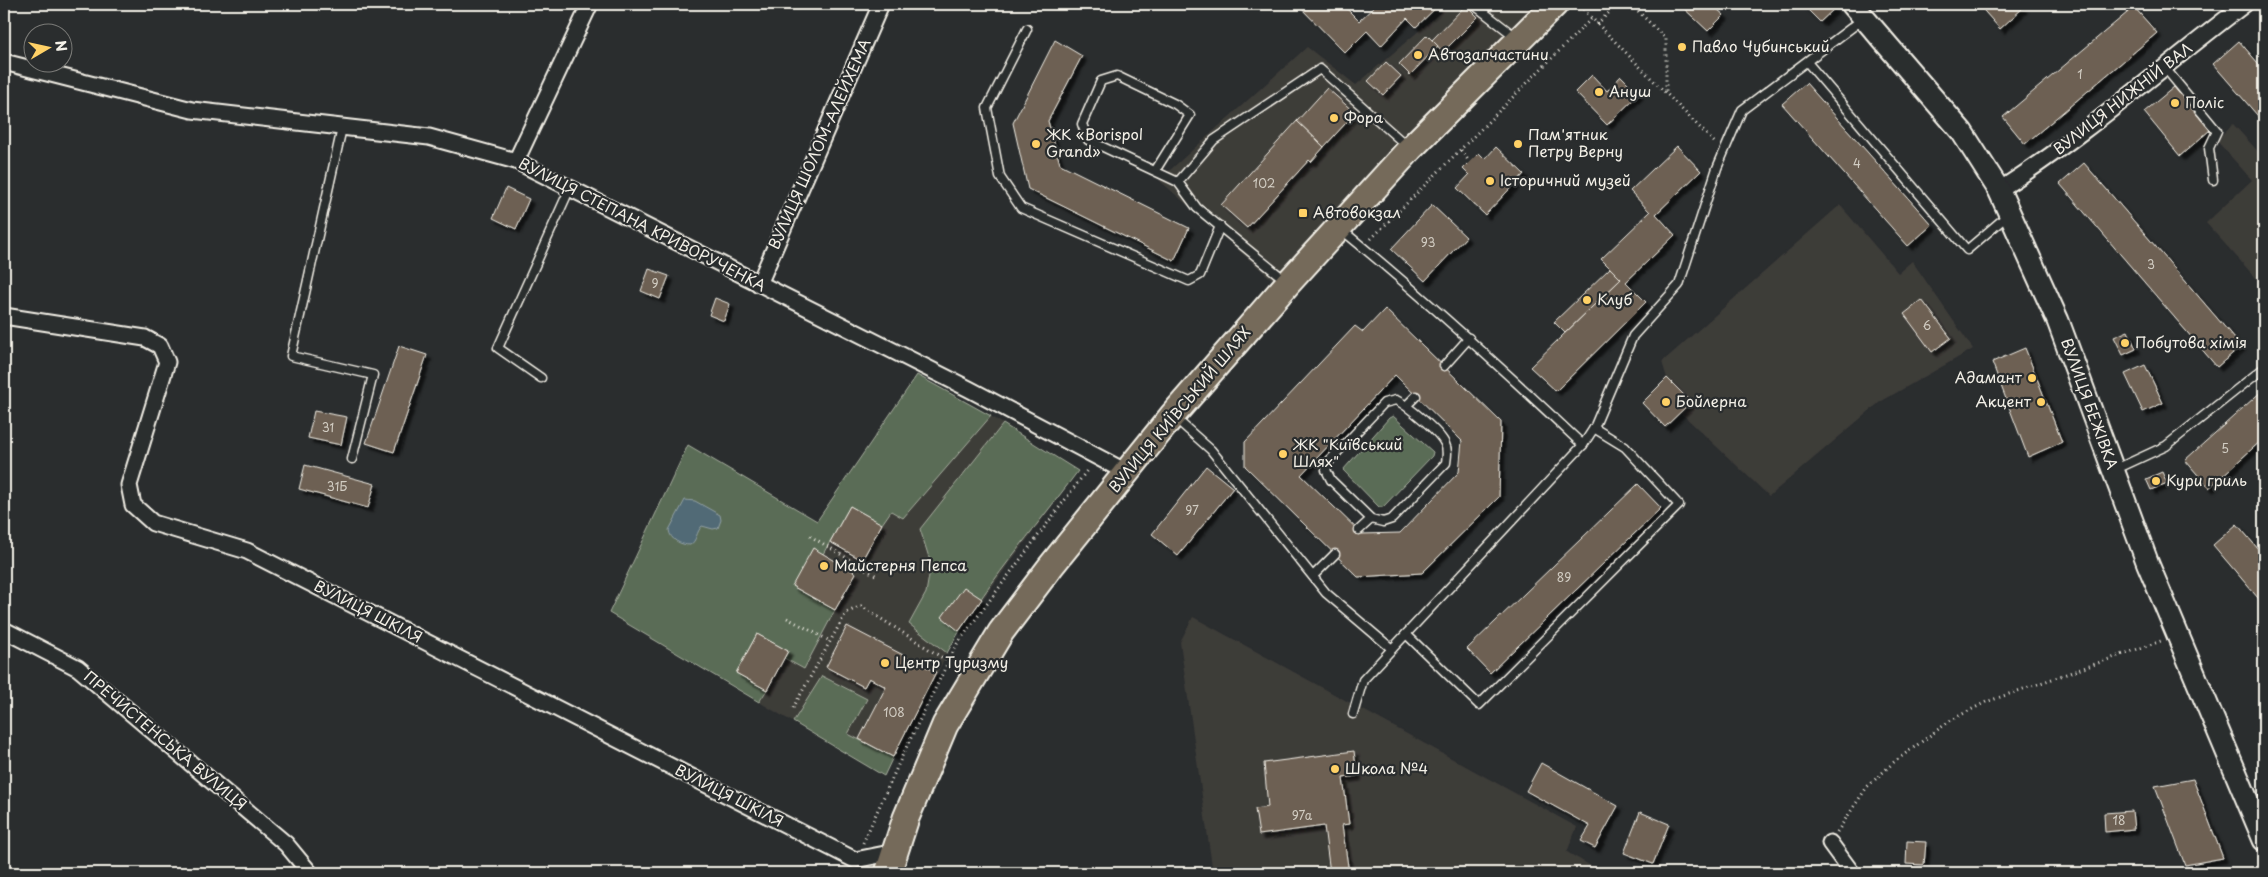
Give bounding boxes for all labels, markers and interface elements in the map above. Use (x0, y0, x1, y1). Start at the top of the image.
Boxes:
north arrow (22, 22, 72, 72)
street label: ВУЛИЦЯ ШОЛОМ-АЛЕЙХЕМА (762, 34, 876, 252)
place label: Павло Чубинський (1692, 34, 1830, 57)
street label: ВУЛИЦЯ НИЖНІЙ ВАЛ (2048, 36, 2197, 160)
text: N (50, 39, 73, 53)
marker: Павло Чубинський (1676, 41, 1688, 53)
place label: Автозапчастини (1428, 42, 1549, 65)
marker: Автозапчастини (1412, 49, 1424, 61)
house number: 1 (2077, 65, 2083, 83)
place label: Ануш (1609, 79, 1651, 102)
marker: Ануш (1593, 86, 1605, 98)
place label: Поліс (2185, 90, 2224, 113)
marker: Поліс (2169, 97, 2181, 109)
place label: Фора (1344, 105, 1384, 128)
marker: Фора (1328, 112, 1340, 124)
place label: ЖК «Borispol Grand» (1045, 122, 1143, 162)
place label: Пам'ятник Петру Верну (1528, 122, 1623, 162)
marker: ЖК «Borispol Grand» (1030, 138, 1042, 150)
marker: Пам'ятник Петру Верну (1512, 138, 1524, 150)
street label: ВУЛИЦЯ СТЕПАНА КРИВОРУЧЕНКА (515, 151, 770, 296)
house number: 4 (1853, 154, 1861, 172)
place label: Історичний музей (1500, 168, 1631, 191)
house number: 102 (1253, 174, 1275, 192)
marker: Історичний музей (1484, 175, 1496, 187)
place label: Автовокзал (1313, 200, 1401, 223)
marker: Автовокзал (1297, 207, 1309, 219)
house number: 93 (1421, 233, 1435, 251)
house number: 3 (2147, 255, 2155, 273)
house number: 9 (651, 274, 659, 292)
place label: Клуб (1597, 287, 1632, 310)
marker: Клуб (1581, 294, 1593, 306)
house number: 6 (1923, 316, 1931, 334)
street label: ВУЛИЦЯ КИЇВСЬКИЙ ШЛЯХ (1102, 321, 1255, 497)
place label: Побутова хімія (2135, 330, 2247, 353)
street label: ВУЛИЦЯ БЕЖІВКА (2056, 335, 2125, 472)
marker: Побутова хімія (2119, 337, 2131, 349)
place label: Адамант (1955, 365, 2023, 388)
marker: Адамант (2026, 372, 2038, 384)
place label: Бойлерна (1676, 389, 1747, 412)
place label: Акцент (1975, 389, 2032, 412)
marker: Бойлерна (1660, 396, 1672, 408)
marker: Акцент (2035, 396, 2047, 408)
house number: 31 (322, 418, 334, 436)
place label: ЖК "Київський Шлях" (1292, 432, 1402, 472)
house number: 5 (2221, 439, 2229, 457)
marker: ЖК "Київський Шлях" (1277, 448, 1289, 460)
place label: Кури гриль (2166, 468, 2247, 491)
marker: Кури гриль (2150, 475, 2162, 487)
house number: 31Б (327, 477, 347, 495)
house number: 97 (1185, 501, 1199, 519)
place label: Майстерня Пепса (834, 553, 967, 576)
marker: Майстерня Пепса (818, 560, 830, 572)
house number: 89 (1557, 568, 1571, 586)
street label: ВУЛИЦЯ ШКІЛЯ (310, 573, 427, 648)
place label: Центр Туризму (895, 650, 1008, 673)
marker: Центр Туризму (879, 657, 891, 669)
street label: ПРЕЧИСТЕНСЬКА ВУЛИЦЯ (79, 665, 252, 815)
house number: 108 (883, 703, 905, 721)
place label: Школа №4 (1345, 756, 1428, 779)
street label: ВУЛИЦЯ ШКІЛЯ (671, 757, 788, 832)
marker: Школа №4 (1329, 763, 1341, 775)
house number: 97а (1292, 806, 1313, 824)
house number: 18 (2113, 811, 2125, 829)

